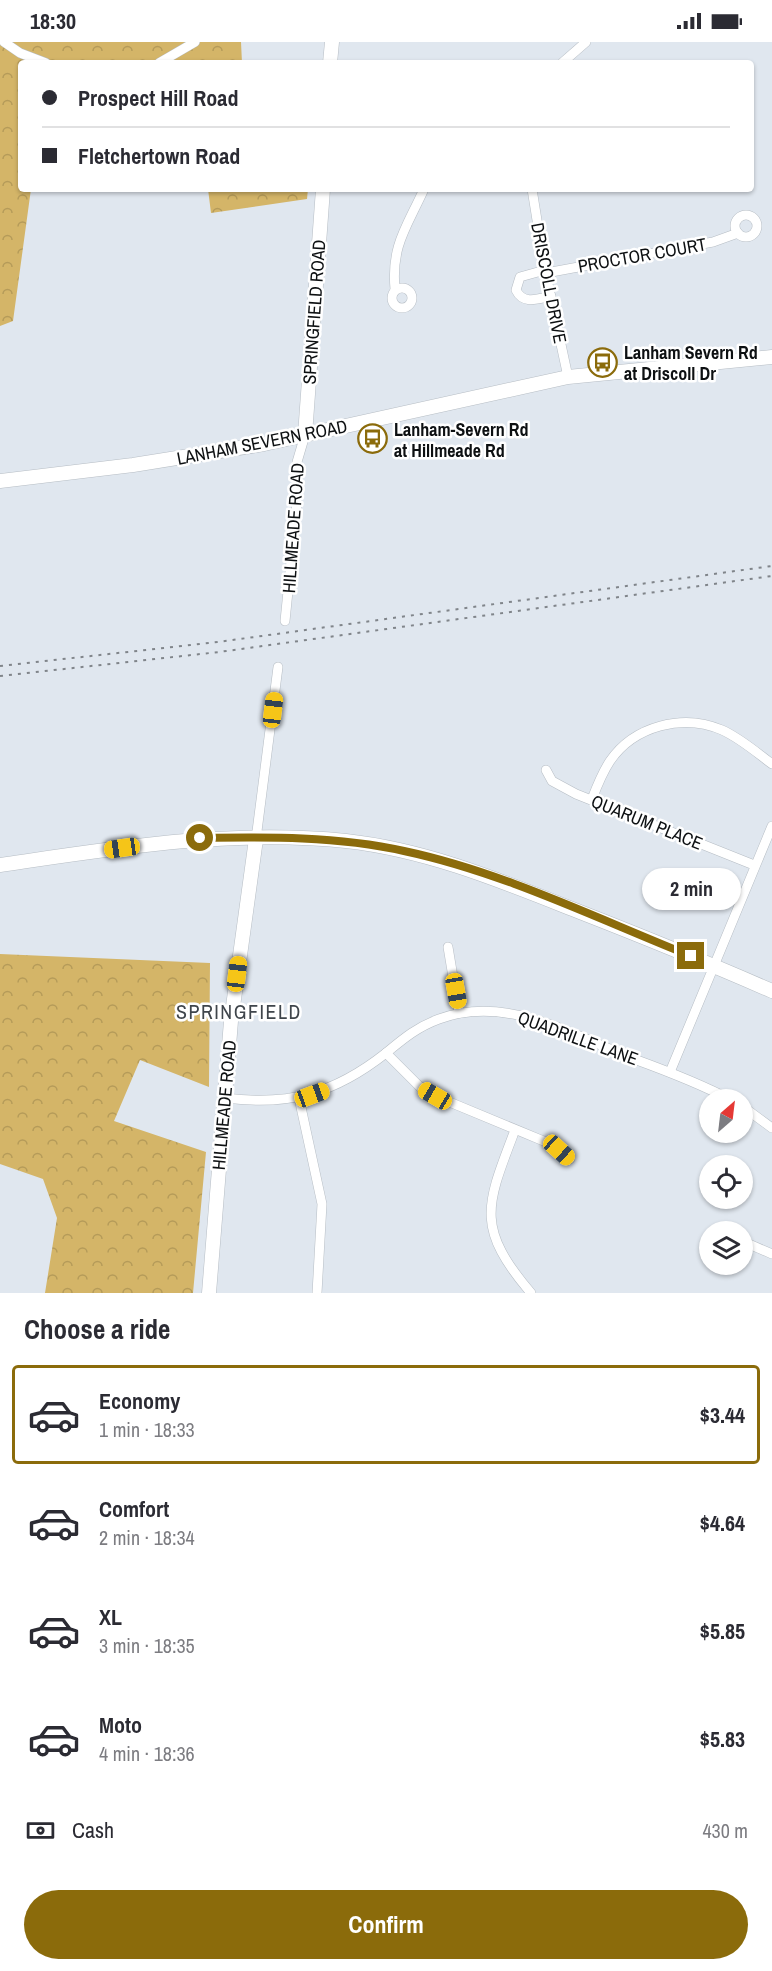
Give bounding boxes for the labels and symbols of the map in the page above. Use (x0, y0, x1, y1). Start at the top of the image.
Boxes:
street label: DRISCOLL DRIVE (525, 220, 573, 346)
street label: PROCTOR COURT (576, 231, 708, 279)
street label: SPRINGFIELD ROAD (296, 239, 332, 385)
place label: Lanham Severn Rd at Driscoll Dr (624, 340, 758, 386)
bus stop icon: Lanham Severn Rd at Driscoll Dr (587, 346, 619, 378)
street label: LANHAM SEVERN ROAD (175, 413, 349, 471)
place label: Lanham-Severn Rd at Hillmeade Rd (394, 417, 529, 463)
bus stop icon: Lanham-Severn Rd at Hillmeade Rd (357, 423, 389, 455)
street label: HILLMEADE ROAD (276, 462, 310, 594)
car (262, 691, 284, 729)
street label: QUARUM PLACE (588, 788, 706, 856)
route start (186, 824, 213, 851)
car (103, 837, 141, 859)
callout: 2 min (642, 869, 740, 911)
route end (677, 942, 704, 969)
car (226, 955, 248, 993)
car (444, 972, 468, 1010)
district label: SPRINGFIELD (176, 998, 302, 1025)
street label: QUADRILLE LANE (514, 1005, 642, 1071)
street label: HILLMEADE ROAD (206, 1039, 242, 1171)
car (415, 1079, 455, 1113)
car (292, 1080, 332, 1110)
north arrow (699, 1089, 753, 1143)
car (540, 1131, 578, 1169)

